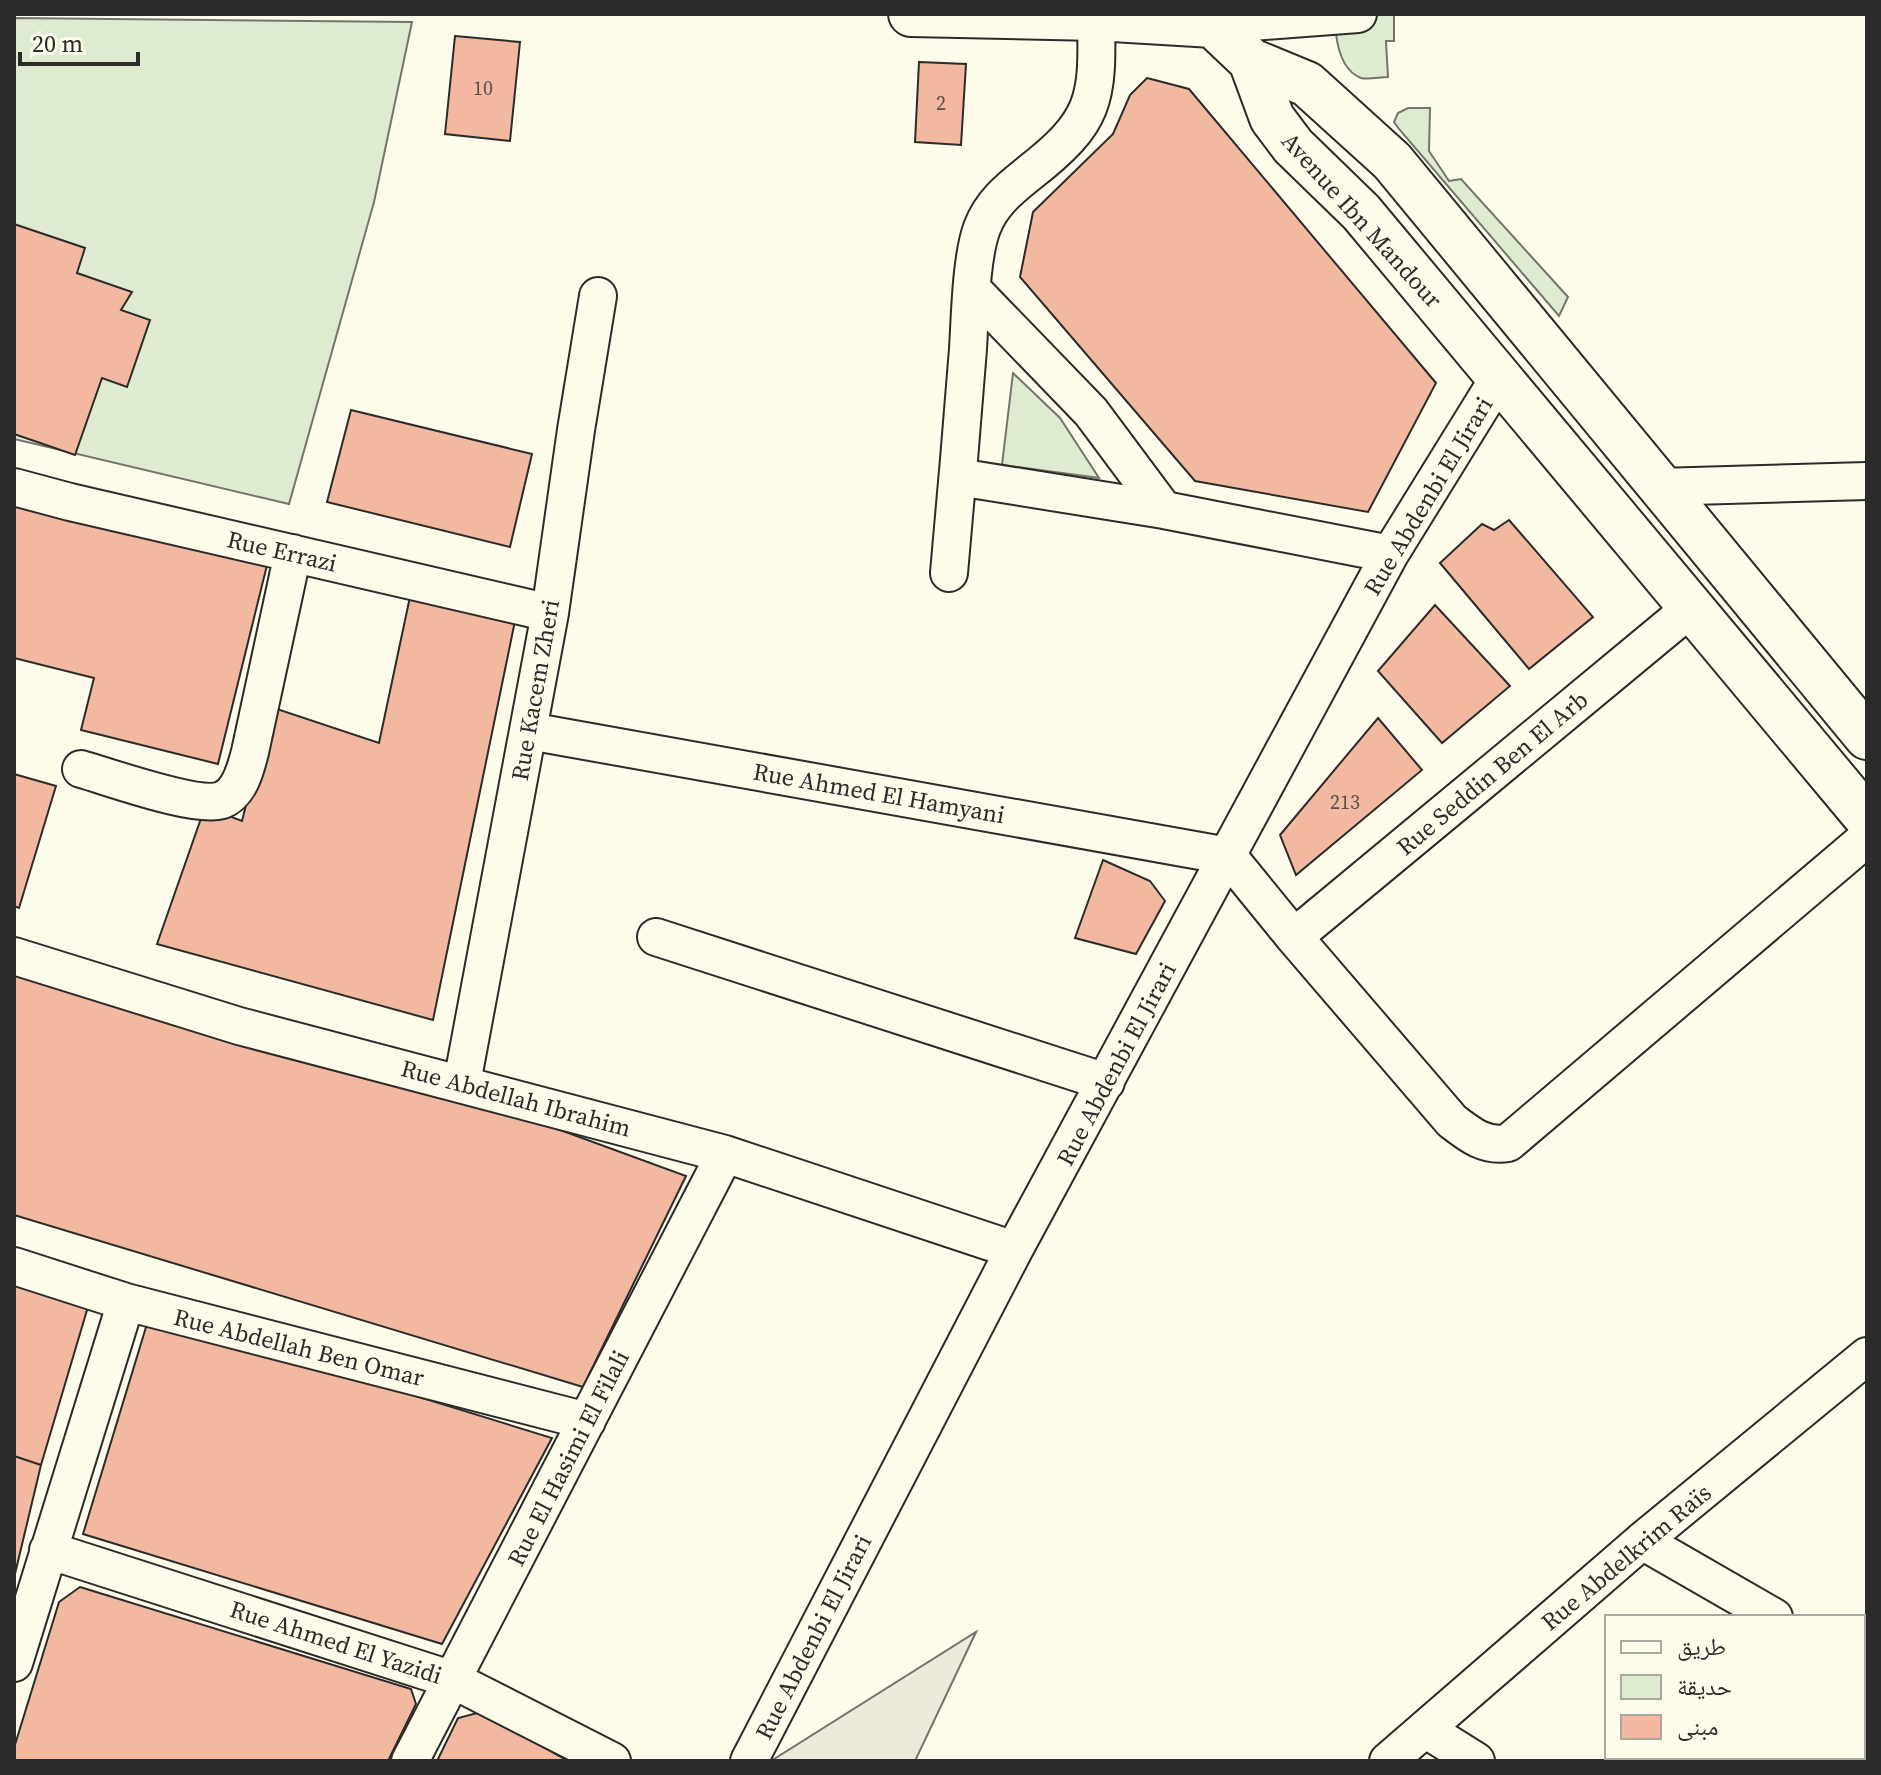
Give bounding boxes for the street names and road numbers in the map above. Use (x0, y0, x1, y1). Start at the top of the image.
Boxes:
street label: Avenue Ibn Mandour (1274, 125, 1450, 315)
street label: Rue Abdenbi El Jirari (1356, 391, 1500, 601)
street label: Rue Errazi (224, 522, 340, 580)
street label: Rue Kacem Zheri (503, 597, 567, 783)
street label: Rue Seddin Ben El Arb (1389, 683, 1595, 863)
street label: Rue Ahmed El Hamyani (751, 755, 1007, 831)
street label: Rue Abdenbi El Jirari (1048, 956, 1184, 1172)
street label: Rue Abdellah Ibrahim (397, 1051, 635, 1145)
street label: Rue Abdellah Ben Omar (170, 1300, 428, 1394)
street label: Rue El Hasimi El Filali (499, 1344, 637, 1572)
street label: Rue Abdelkrim Raïs (1534, 1476, 1718, 1638)
street label: Rue Abdenbi El Jirari (747, 1529, 879, 1745)
street label: Rue Ahmed El Yazidi (226, 1592, 446, 1692)

